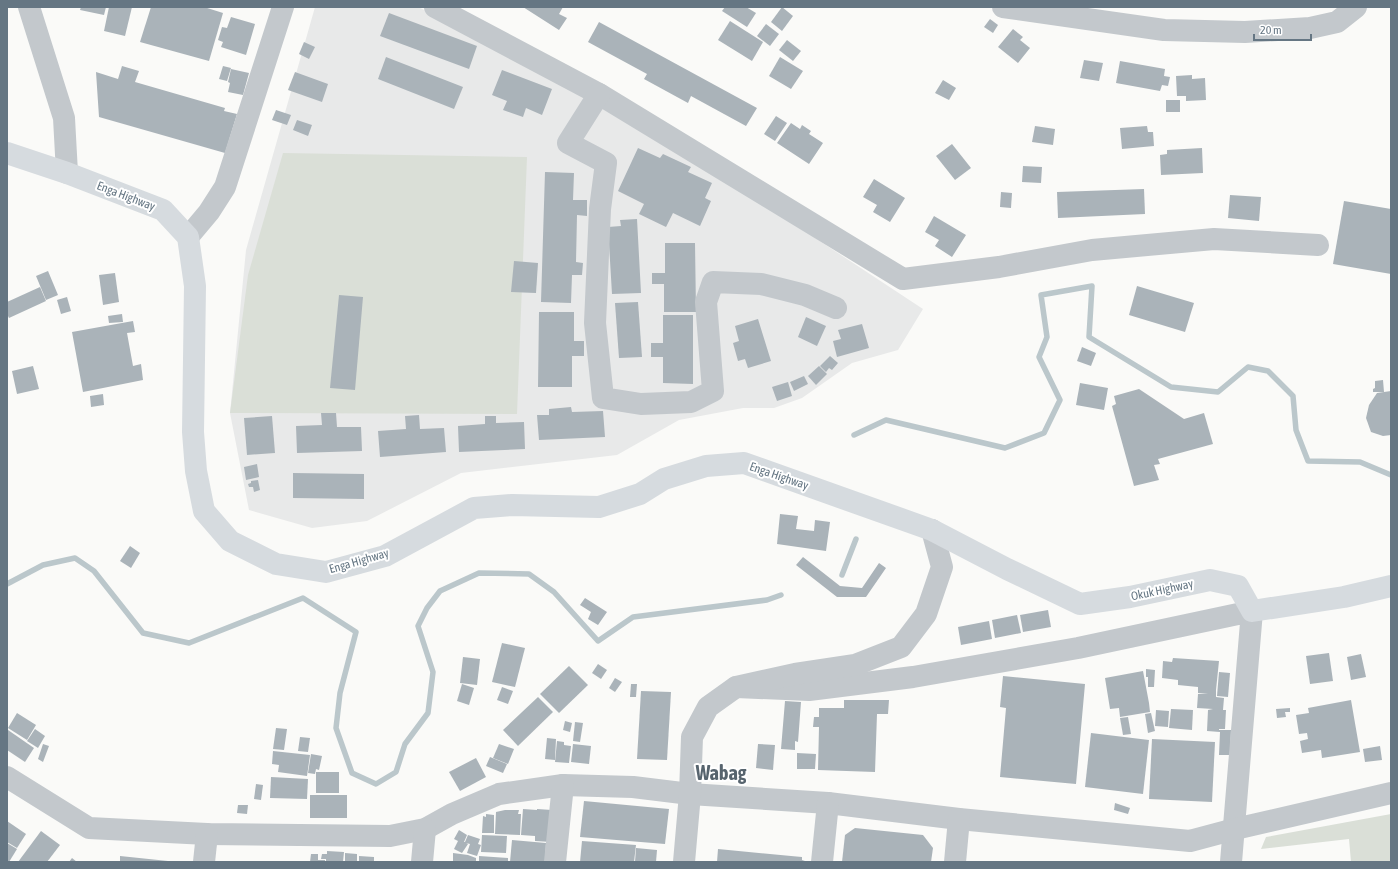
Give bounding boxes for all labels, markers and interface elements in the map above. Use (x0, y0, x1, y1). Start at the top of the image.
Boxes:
scale bar (1254, 16, 1311, 42)
text: 20 m (1260, 23, 1282, 37)
street label: Enga Highway (95, 178, 157, 214)
street label: Enga Highway (748, 459, 810, 493)
street label: Enga Highway (328, 546, 390, 576)
street label: Okuk Highway (1130, 577, 1194, 603)
district label: Wabag (695, 761, 747, 784)

